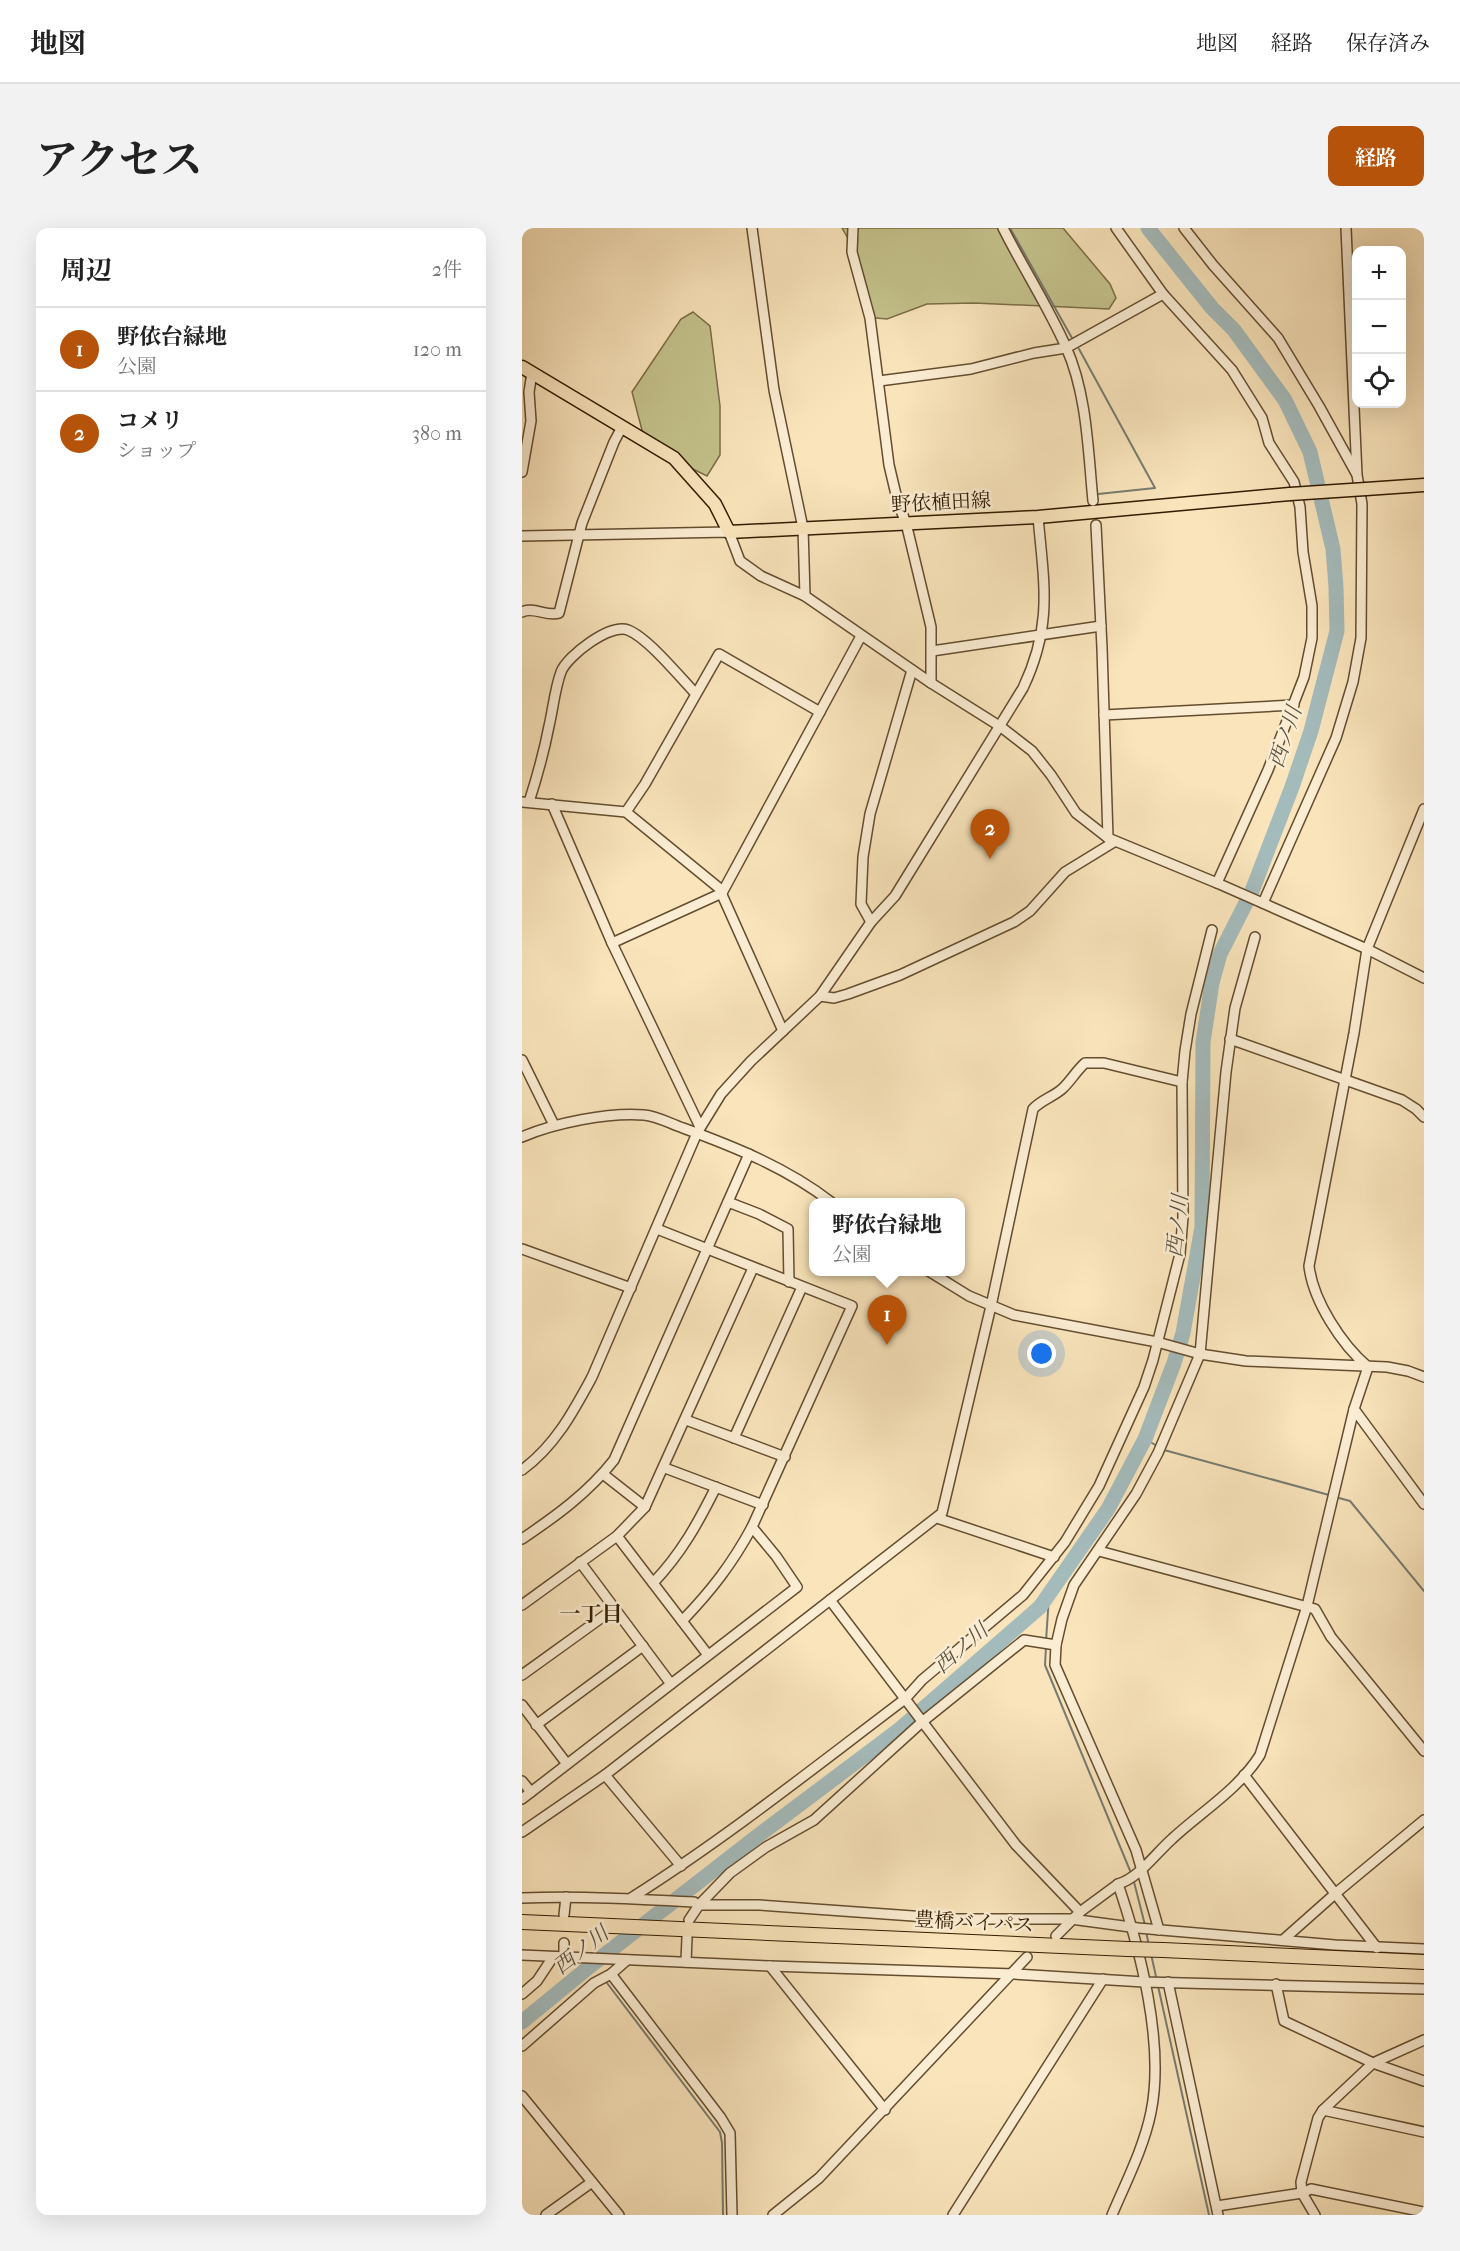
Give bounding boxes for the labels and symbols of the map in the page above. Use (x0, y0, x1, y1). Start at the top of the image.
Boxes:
street label: 野依植田線 (890, 488, 992, 517)
water label: 西ノ川 (1264, 701, 1307, 771)
pin: 2 (970, 810, 1010, 859)
water label: 西ノ川 (1162, 1191, 1192, 1259)
pin: 1 (868, 1296, 907, 1345)
your location (1027, 1339, 1056, 1368)
district label: 一丁目 (560, 1602, 623, 1626)
water label: 西ノ川 (929, 1617, 994, 1678)
street label: 豊橋バイパス (914, 1908, 1034, 1937)
water label: 西ノ川 (549, 1920, 615, 1979)

